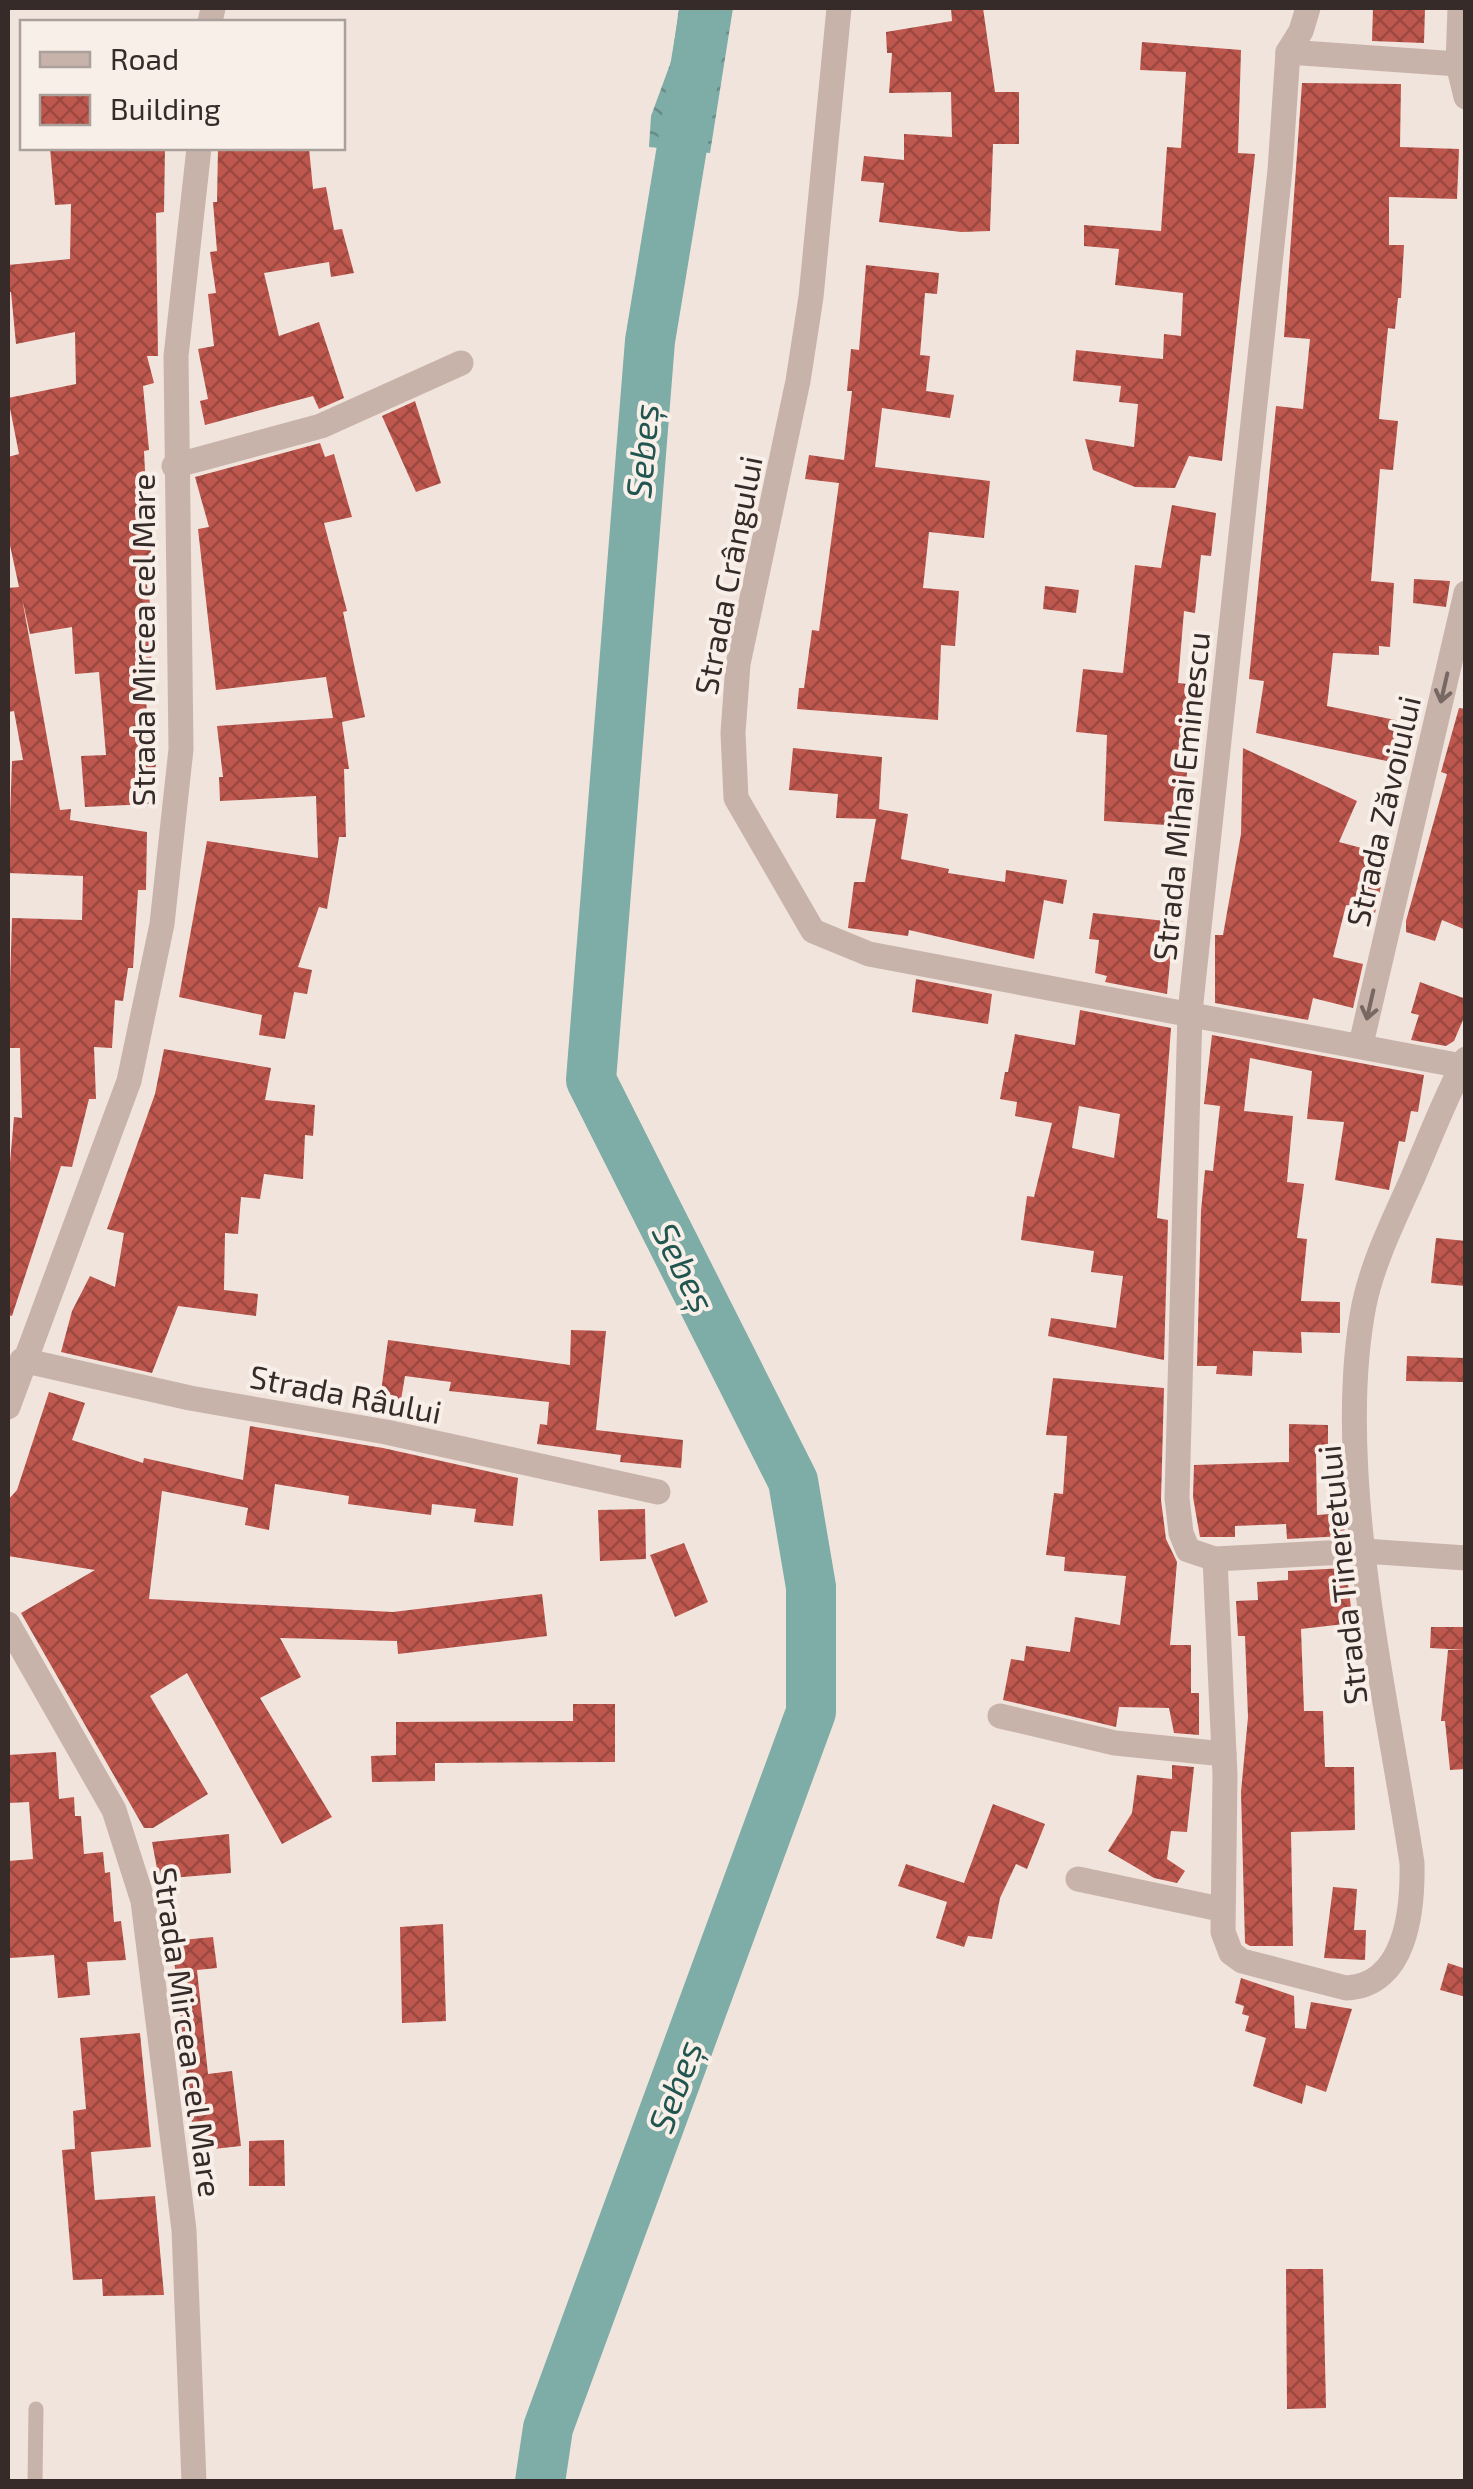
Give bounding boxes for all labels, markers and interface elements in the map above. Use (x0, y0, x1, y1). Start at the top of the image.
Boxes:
legend (20, 20, 345, 150)
text: Road (110, 40, 179, 76)
text: Building (110, 90, 221, 126)
water label: Sebeș (616, 402, 669, 500)
street label: Strada Crângului (685, 452, 769, 698)
street label: Strada Mircea cel Mare (123, 474, 161, 806)
street label: Strada Mihai Eminescu (1144, 630, 1216, 962)
one-way arrow (1434, 671, 1452, 703)
street label: Strada Zăvoiului (1337, 692, 1427, 930)
one-way arrow (1360, 988, 1379, 1020)
water label: Sebeș (642, 1215, 725, 1320)
street label: Strada Râului (247, 1356, 445, 1430)
street label: Strada Tineretului (1308, 1443, 1374, 1707)
street label: Strada Mircea cel Mare (147, 1865, 231, 2199)
water label: Sebeș (638, 2034, 713, 2139)

